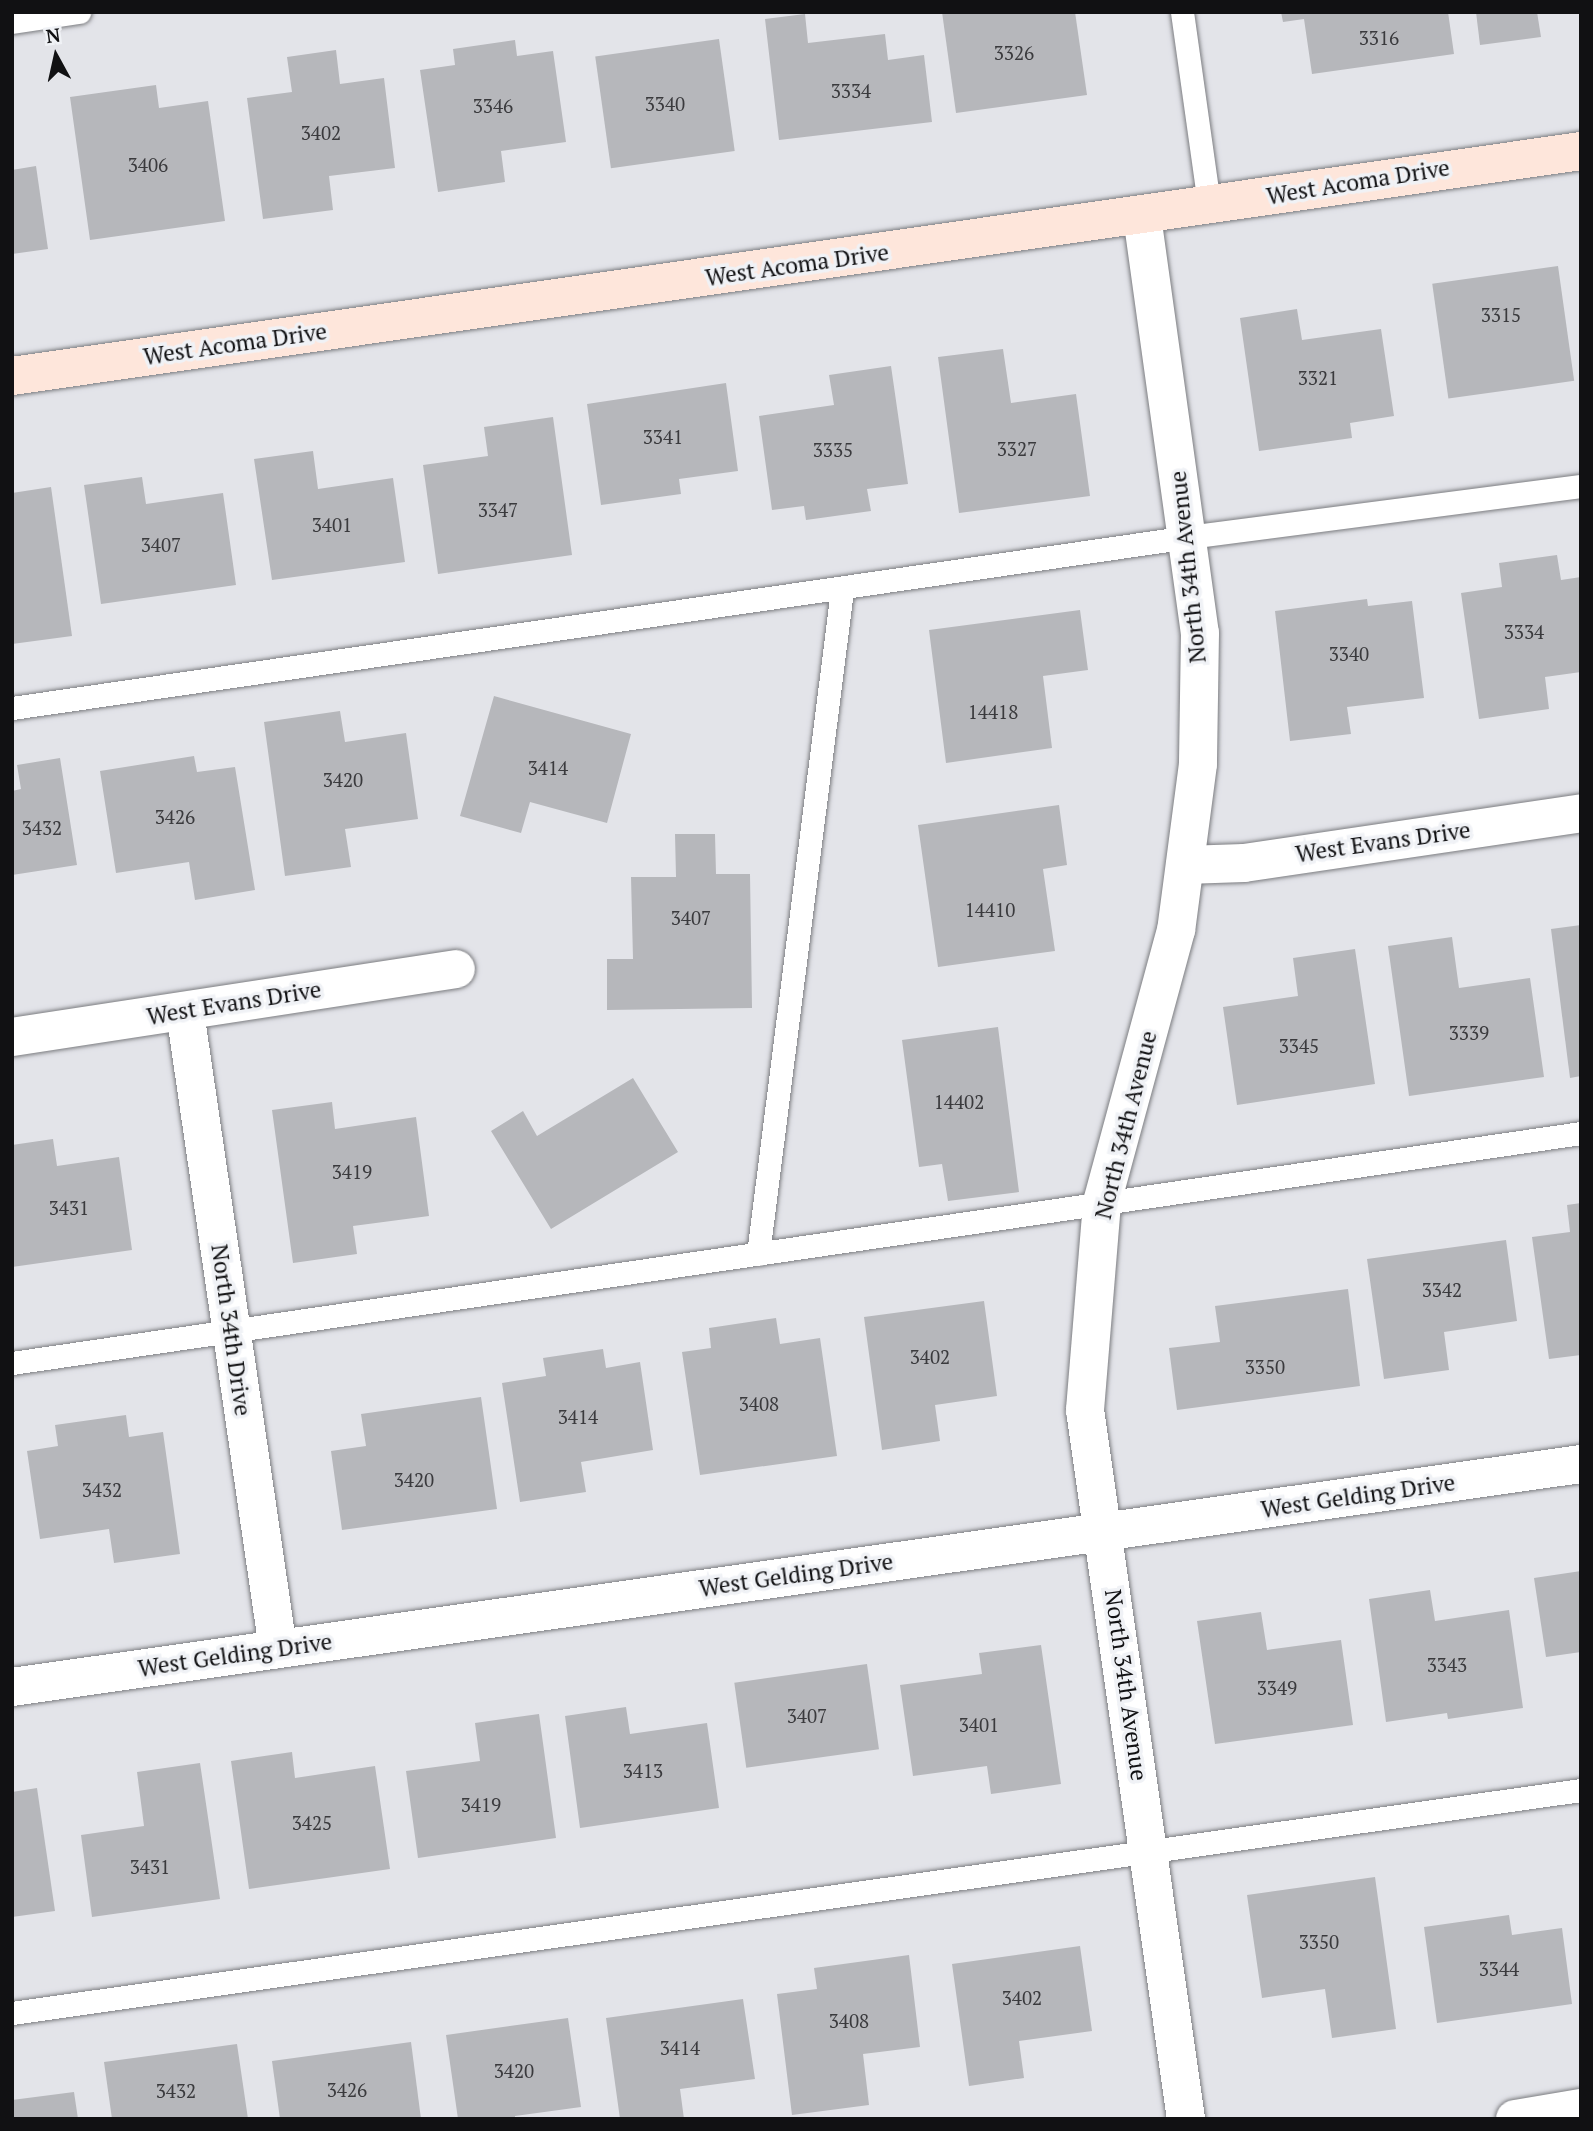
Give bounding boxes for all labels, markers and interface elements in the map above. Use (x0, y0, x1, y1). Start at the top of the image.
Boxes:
north arrow (21, 21, 91, 91)
text: N (44, 21, 62, 48)
house number: 3316 (1359, 27, 1399, 49)
house number: 3326 (994, 42, 1034, 64)
house number: 3334 (831, 80, 871, 102)
house number: 3340 (645, 93, 685, 115)
house number: 3346 (473, 95, 513, 117)
house number: 3402 (301, 122, 341, 144)
house number: 3406 (128, 154, 168, 176)
street label: West Acoma Drive (1264, 154, 1452, 210)
street label: West Acoma Drive (703, 238, 891, 292)
house number: 3315 (1481, 304, 1521, 326)
street label: West Acoma Drive (141, 317, 329, 371)
house number: 3321 (1298, 367, 1338, 389)
house number: 3341 (643, 426, 683, 448)
house number: 3327 (997, 438, 1037, 460)
house number: 3335 (813, 439, 853, 461)
street label: North 34th Avenue (1164, 469, 1212, 665)
house number: 3347 (478, 499, 518, 521)
house number: 3401 (312, 514, 352, 536)
house number: 3407 (141, 534, 181, 556)
house number: 3334 (1504, 621, 1544, 643)
house number: 3340 (1329, 643, 1369, 665)
house number: 14418 (968, 701, 1018, 723)
house number: 3414 (528, 757, 568, 779)
house number: 3420 (323, 769, 363, 791)
house number: 3426 (155, 806, 195, 828)
street label: West Evans Drive (1294, 816, 1472, 868)
house number: 3432 (22, 817, 62, 839)
house number: 14410 (965, 899, 1015, 921)
house number: 3407 (671, 907, 711, 929)
street label: West Evans Drive (145, 976, 323, 1030)
house number: 3339 (1449, 1022, 1489, 1044)
street label: North 34th Avenue (1089, 1028, 1163, 1222)
house number: 3345 (1279, 1035, 1319, 1057)
house number: 14402 (934, 1091, 984, 1113)
house number: 3419 (332, 1161, 372, 1183)
house number: 3431 (49, 1197, 89, 1219)
street label: North 34th Drive (205, 1242, 257, 1418)
house number: 3342 (1422, 1279, 1462, 1301)
house number: 3402 (910, 1346, 950, 1368)
house number: 3350 (1245, 1356, 1285, 1378)
house number: 3408 (739, 1393, 779, 1415)
house number: 3414 (558, 1406, 598, 1428)
house number: 3420 (394, 1469, 434, 1491)
street label: West Gelding Drive (1259, 1469, 1457, 1523)
house number: 3432 (82, 1479, 122, 1501)
street label: West Gelding Drive (697, 1548, 895, 1602)
street label: North 34th Avenue (1099, 1587, 1153, 1783)
street label: West Gelding Drive (136, 1628, 334, 1682)
house number: 3343 (1427, 1654, 1467, 1676)
house number: 3349 (1257, 1677, 1297, 1699)
house number: 3407 (787, 1705, 827, 1727)
house number: 3401 (959, 1714, 999, 1736)
house number: 3413 (623, 1760, 663, 1782)
house number: 3419 (461, 1794, 501, 1816)
house number: 3425 (292, 1812, 332, 1834)
house number: 3431 (130, 1856, 170, 1878)
house number: 3350 (1299, 1931, 1339, 1953)
house number: 3344 (1479, 1958, 1519, 1980)
house number: 3402 (1002, 1987, 1042, 2009)
house number: 3408 (829, 2010, 869, 2032)
house number: 3414 (660, 2037, 700, 2059)
house number: 3420 (494, 2060, 534, 2082)
house number: 3426 (327, 2079, 367, 2101)
house number: 3432 (156, 2080, 196, 2102)

